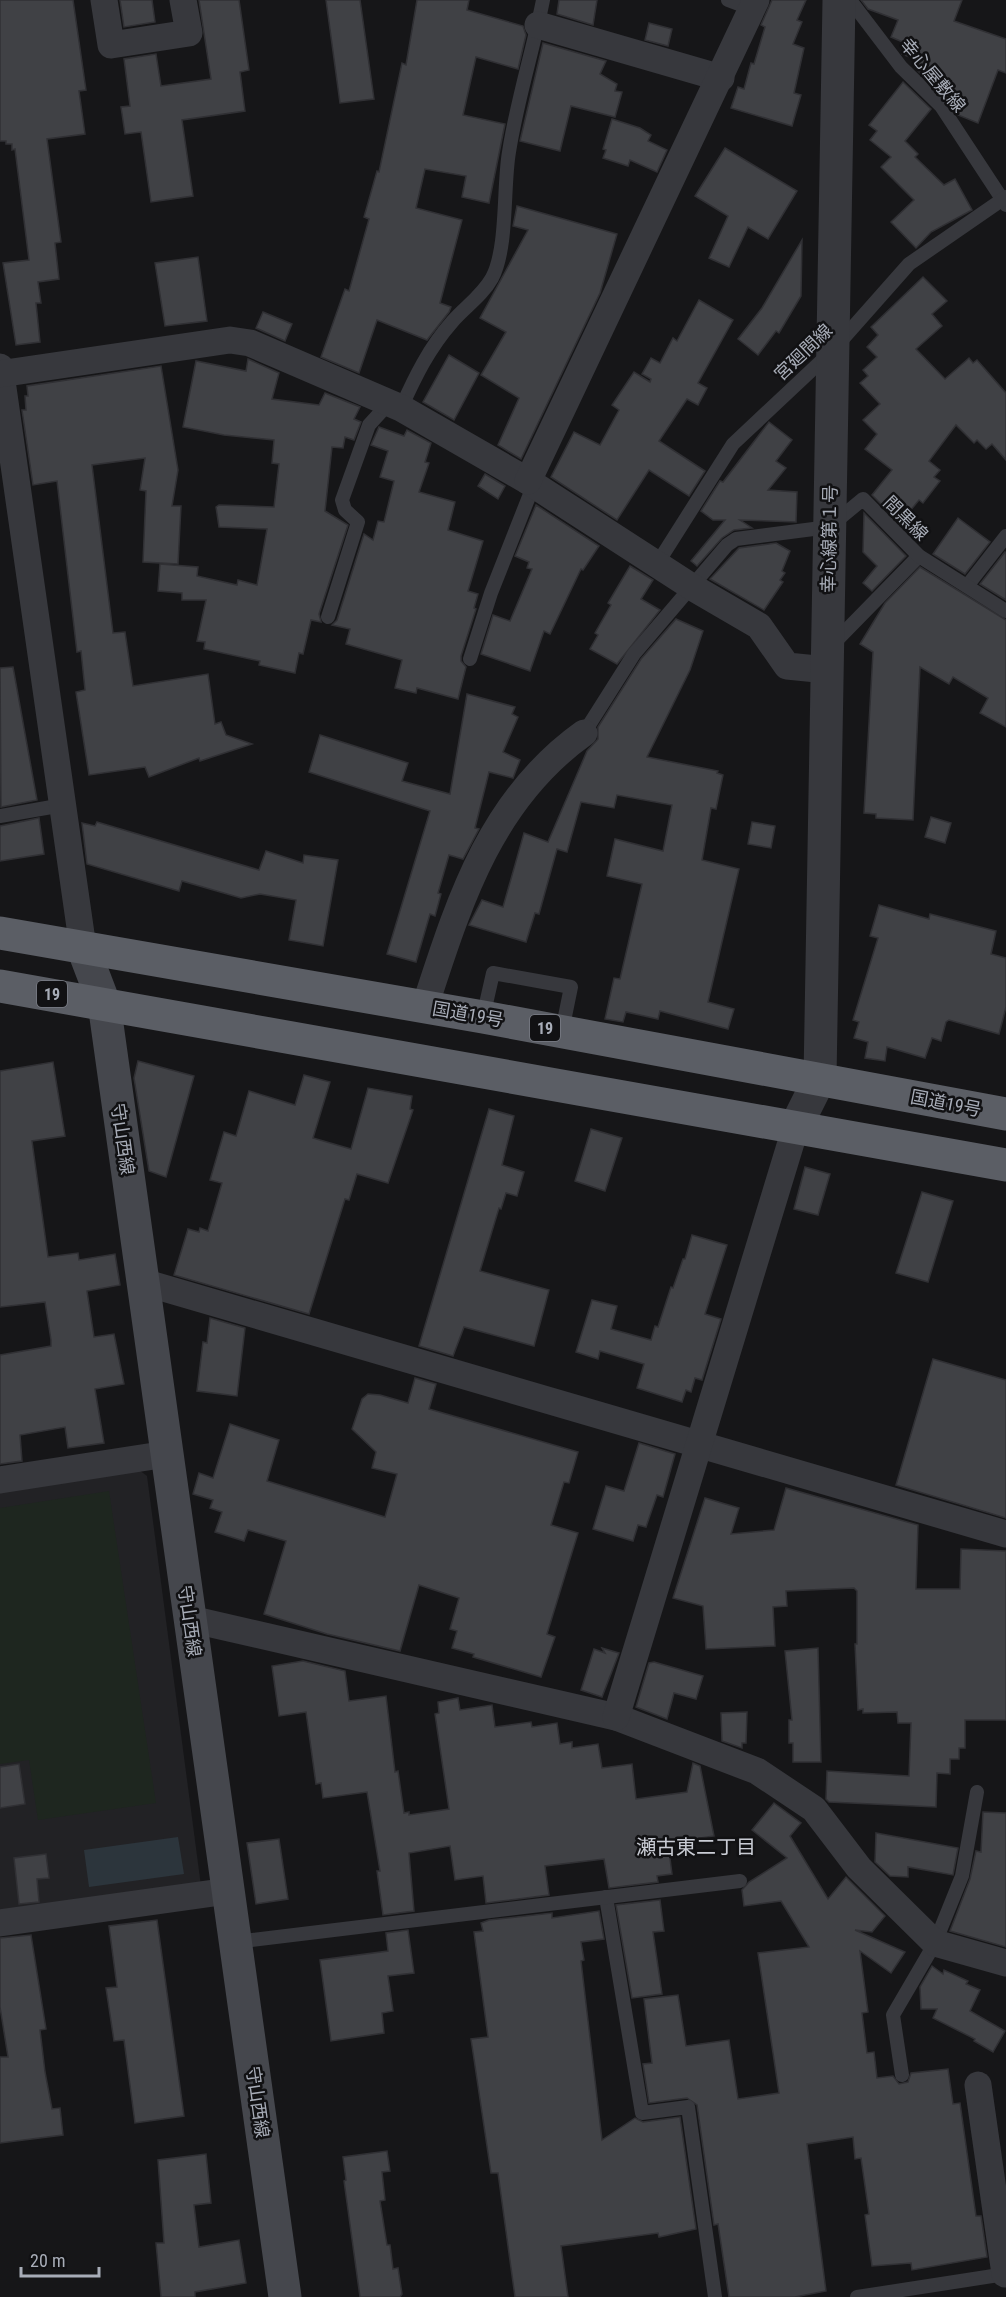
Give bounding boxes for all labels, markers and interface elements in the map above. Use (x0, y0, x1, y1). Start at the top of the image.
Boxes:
street label: 幸心屋敷線 (896, 34, 970, 116)
street label: 宮廻間線 (770, 319, 836, 385)
street label: 幸心線第１号 (818, 485, 840, 593)
street label: 間黒線 (879, 491, 933, 545)
road number: 19 (37, 981, 67, 1007)
street label: 国道19号 (431, 997, 505, 1031)
road number: 19 (530, 1015, 560, 1041)
street label: 国道19号 (909, 1086, 983, 1120)
street label: 守山西線 (108, 1102, 138, 1176)
street label: 守山西線 (175, 1584, 205, 1658)
district label: 瀬古東二丁目 (636, 1835, 756, 1859)
street label: 守山西線 (243, 2065, 273, 2139)
scale bar (21, 2240, 99, 2278)
text: 20 m (30, 2250, 65, 2271)

